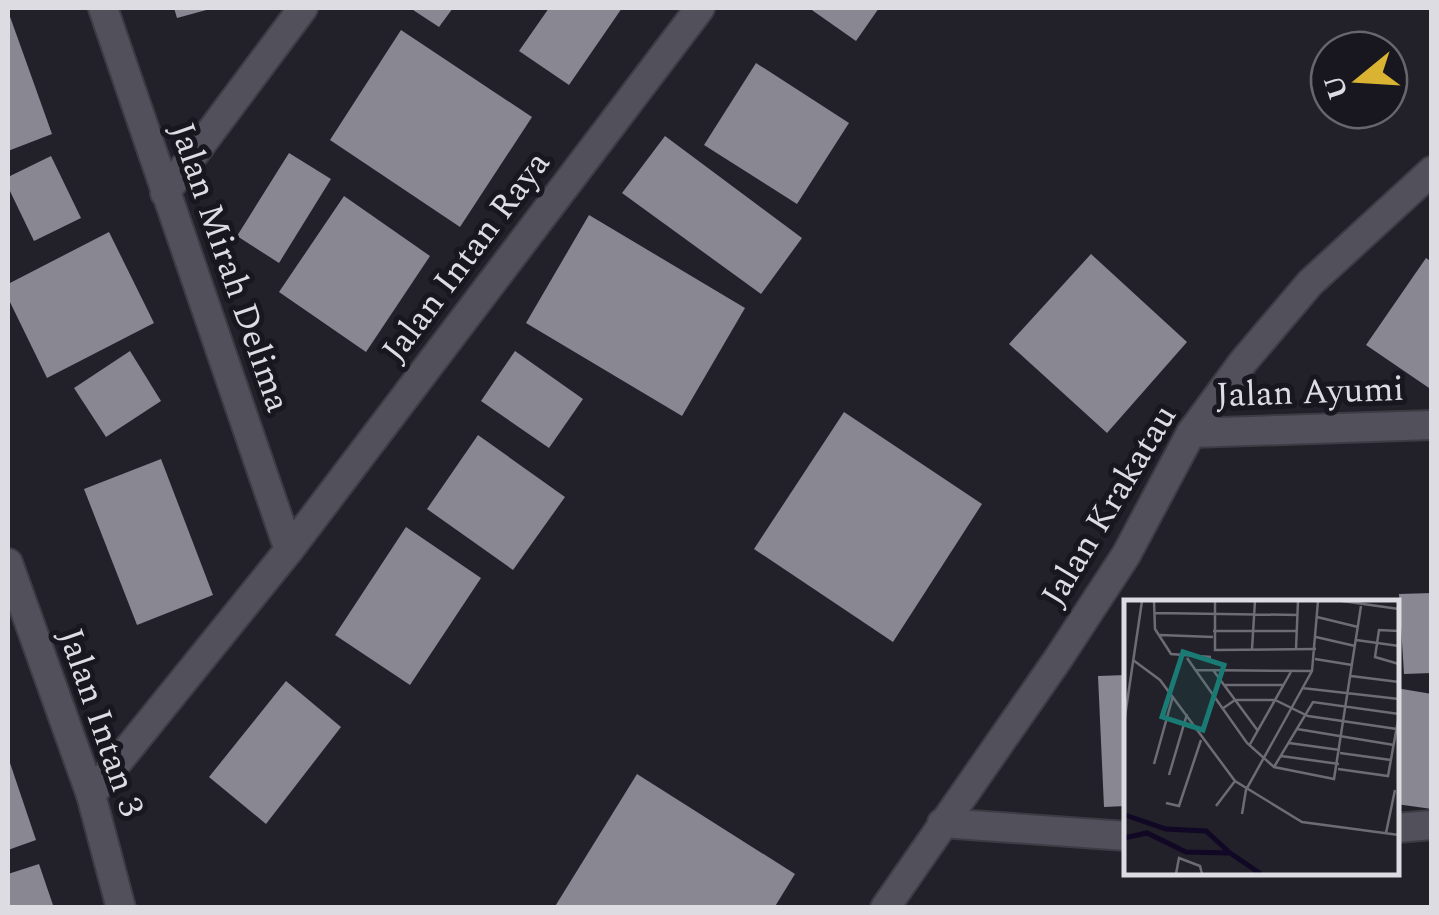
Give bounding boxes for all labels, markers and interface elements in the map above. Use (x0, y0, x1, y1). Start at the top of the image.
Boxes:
north arrow (1309, 30, 1409, 130)
text: U (1313, 69, 1361, 105)
street label: Jalan Mirah Delima (155, 115, 304, 419)
street label: Jalan Intan Raya (369, 140, 564, 374)
street label: Jalan Ayumi (1215, 363, 1405, 422)
street label: Jalan Krakatau (1028, 395, 1191, 617)
inset map (1124, 600, 1399, 875)
street label: Jalan Intan 3 (44, 621, 158, 824)

